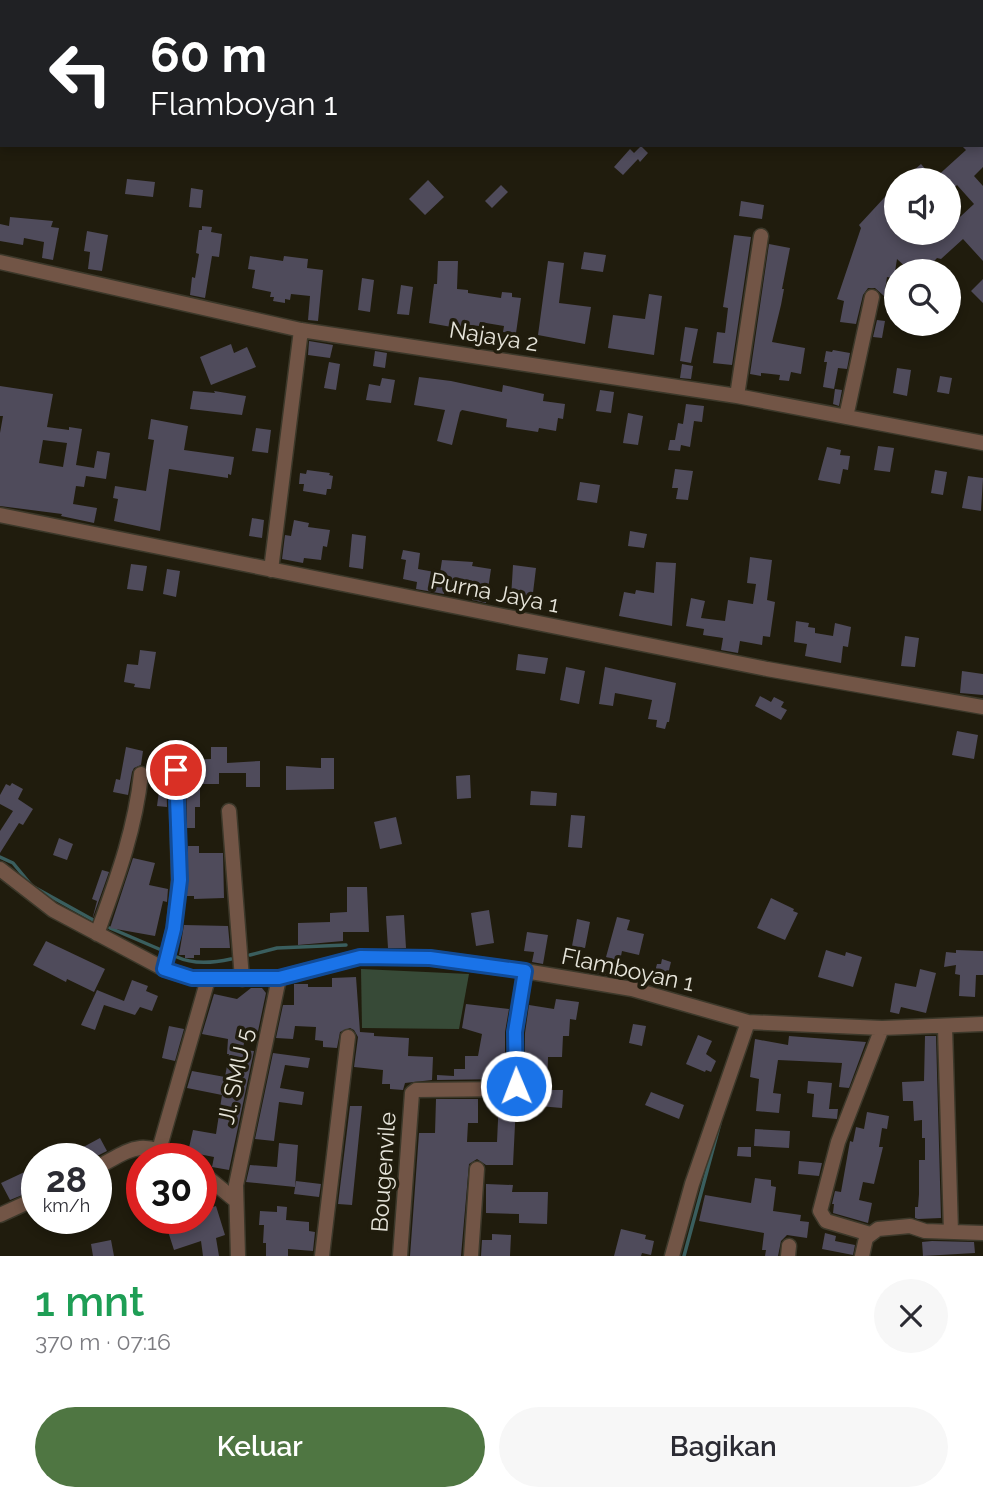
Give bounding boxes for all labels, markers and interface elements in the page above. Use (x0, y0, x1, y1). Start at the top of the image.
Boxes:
text: 60 m (150, 26, 267, 83)
icon: left (35, 28, 126, 119)
text: Flamboyan 1 (150, 85, 337, 122)
map controls (884, 168, 961, 336)
button: sound (884, 168, 961, 245)
button: search (884, 259, 961, 336)
street label: Najaya 2 (447, 316, 541, 356)
street label: Purna Jaya 1 (428, 566, 562, 618)
pin (146, 740, 206, 800)
icon: arrive (157, 751, 195, 789)
street label: Flamboyan 1 (559, 942, 697, 996)
street label: Jl. SMU 5 (212, 1026, 258, 1126)
position arrow (479, 1049, 553, 1123)
street label: Bougenvile (365, 1111, 401, 1233)
speed limit sign: 30 (126, 1143, 217, 1234)
text: 28 (46, 1159, 87, 1200)
text: km/h (43, 1195, 90, 1216)
text: 1 mnt (35, 1277, 144, 1326)
button: close (874, 1279, 948, 1353)
text: 370 m · 07:16 (35, 1328, 171, 1355)
button: Keluar (35, 1407, 485, 1487)
button: Bagikan (499, 1407, 948, 1487)

